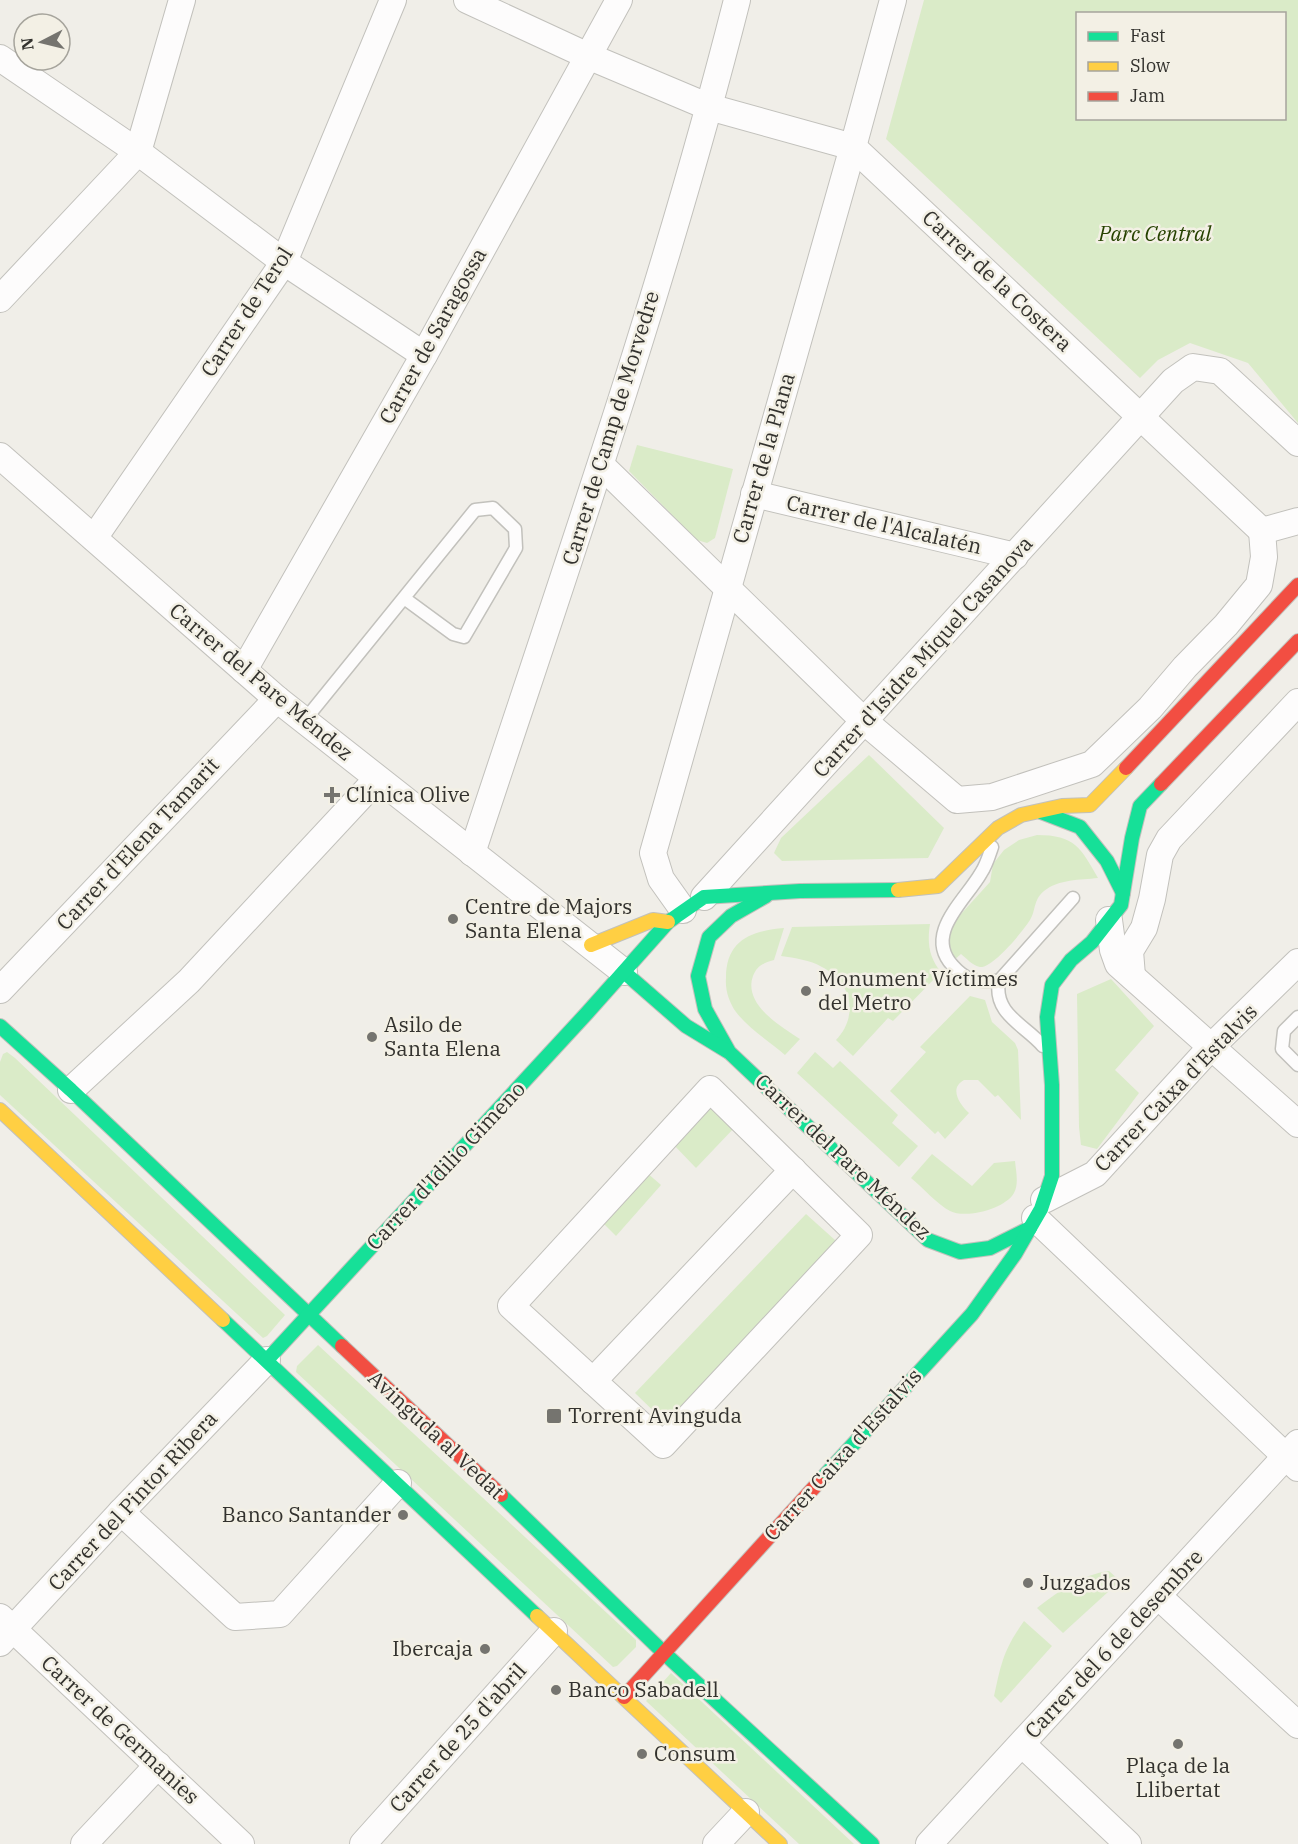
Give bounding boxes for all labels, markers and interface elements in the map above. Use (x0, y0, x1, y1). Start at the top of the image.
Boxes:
north arrow (12, 12, 72, 72)
legend (1076, 12, 1286, 120)
text: Fast (1130, 24, 1165, 47)
text: N (16, 36, 38, 51)
text: Slow (1130, 54, 1170, 77)
text: Jam (1130, 84, 1165, 107)
street label: Carrer de la Costera (917, 203, 1079, 357)
park label: Parc Central (1098, 219, 1213, 247)
street label: Carrer de Terol (194, 241, 299, 382)
street label: Carrer de Saragossa (372, 242, 492, 429)
street label: Carrer de Camp de Morvedre (555, 287, 665, 568)
street label: Carrer de la Plana (725, 369, 801, 546)
street label: Carrer de l'Alcalatén (784, 488, 985, 560)
street label: Carrer d'Isidre Miquel Casanova (806, 530, 1038, 783)
street label: Carrer del Pare Méndez (164, 596, 359, 766)
street label: Carrer d'Elena Tamarit (50, 751, 225, 936)
place label: Clínica Olive (346, 780, 470, 808)
marker: Clínica Olive (323, 786, 341, 804)
place label: Centre de Majors Santa Elena (465, 892, 632, 944)
marker: Centre de Majors Santa Elena (446, 912, 460, 926)
place label: Monument Víctimes del Metro (818, 964, 1018, 1016)
marker: Monument Víctimes del Metro (799, 984, 813, 998)
street label: Carrer Caixa d'Estalvis (1088, 997, 1263, 1177)
place label: Asilo de Santa Elena (384, 1010, 501, 1062)
marker: Asilo de Santa Elena (365, 1030, 379, 1044)
street label: Carrer del Pare Méndez (750, 1067, 938, 1245)
street label: Carrer d'Idilio Gimeno (360, 1075, 531, 1256)
street label: Carrer Caixa d'Estalvis (757, 1362, 927, 1547)
street label: Avinguda al Vedat (362, 1364, 511, 1505)
place label: Torrent Avinguda (568, 1401, 742, 1429)
street label: Carrer del Pintor Ribera (41, 1404, 223, 1596)
marker: Torrent Avinguda (545, 1407, 563, 1425)
place label: Banco Santander (222, 1500, 392, 1528)
marker: Banco Santander (396, 1508, 410, 1522)
street label: Carrer del 6 de desembre (1018, 1543, 1208, 1744)
place label: Juzgados (1040, 1568, 1131, 1596)
marker: Juzgados (1021, 1576, 1035, 1590)
place label: Ibercaja (392, 1634, 473, 1662)
marker: Ibercaja (478, 1642, 492, 1656)
street label: Carrer de Germanies (36, 1649, 206, 1810)
street label: Carrer de 25 d'abril (383, 1657, 532, 1818)
place label: Banco Sabadell (568, 1675, 719, 1703)
marker: Banco Sabadell (549, 1683, 563, 1697)
marker: Plaça de la Llibertat (1171, 1737, 1185, 1751)
place label: Consum (654, 1739, 736, 1767)
marker: Consum (635, 1747, 649, 1761)
place label: Plaça de la Llibertat (1126, 1751, 1230, 1803)

